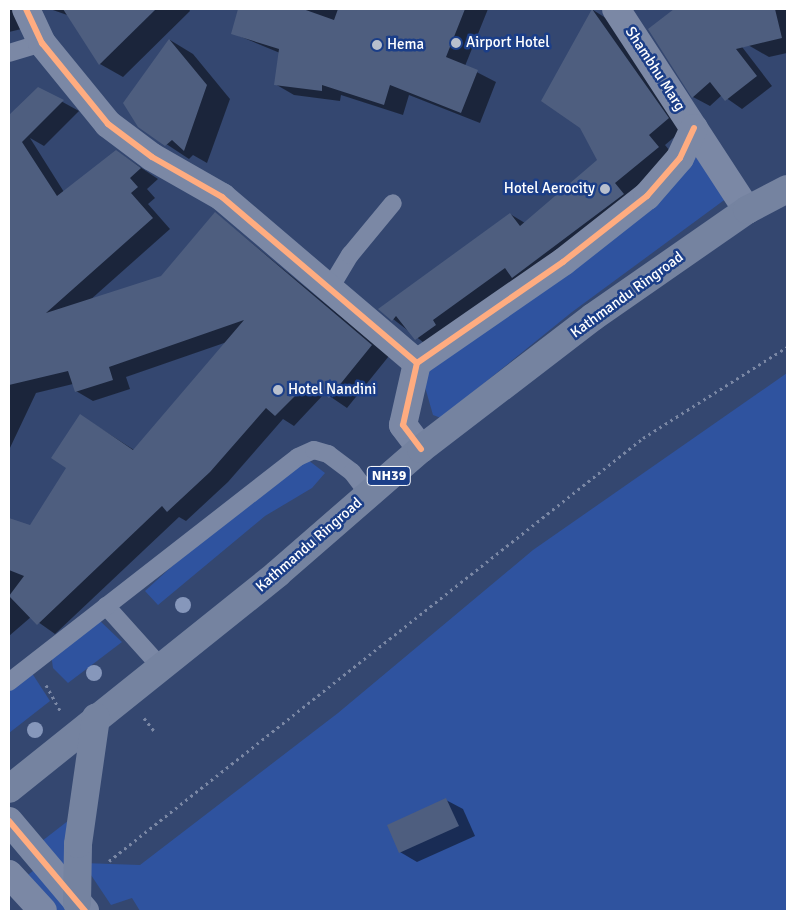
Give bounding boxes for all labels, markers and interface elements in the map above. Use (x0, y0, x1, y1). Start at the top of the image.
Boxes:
street label: Shambhu Marg (621, 24, 689, 114)
place label: Airport Hotel (466, 34, 550, 52)
place label: Hema (387, 36, 424, 54)
marker: Airport Hotel (450, 37, 462, 49)
marker: Hema (371, 39, 383, 51)
place label: Hotel Aerocity (504, 180, 595, 198)
marker: Hotel Aerocity (599, 183, 611, 195)
street label: Kathmandu Ringroad (567, 248, 687, 342)
place label: Hotel Nandini (288, 381, 376, 399)
marker: Hotel Nandini (272, 384, 284, 396)
road number: NH39 (366, 464, 412, 488)
street label: Kathmandu Ringroad (252, 494, 366, 596)

